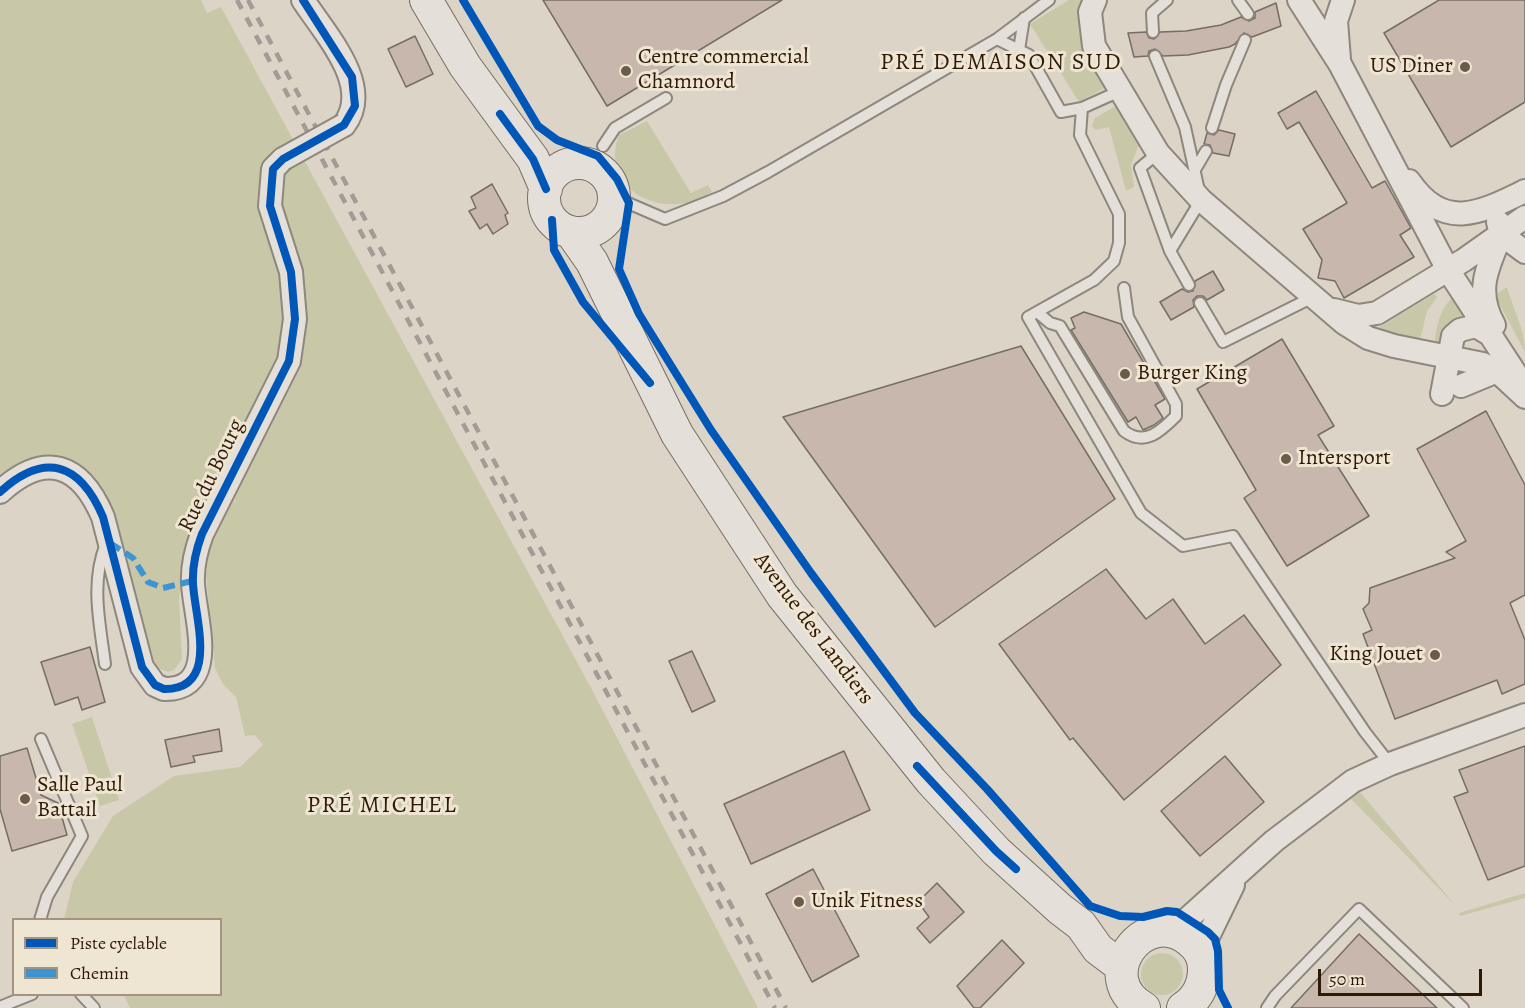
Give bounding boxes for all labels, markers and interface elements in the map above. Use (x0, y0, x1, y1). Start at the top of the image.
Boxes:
place label: Centre commercial Chamnord (638, 45, 809, 96)
district label: PRÉ DEMAISON SUD (880, 49, 1122, 77)
place label: US Diner (1370, 54, 1453, 80)
marker: US Diner (1458, 60, 1472, 74)
marker: Centre commercial Chamnord (619, 64, 633, 78)
place label: Burger King (1137, 361, 1247, 387)
marker: Burger King (1118, 367, 1132, 381)
street label: Rue du Bourg (173, 415, 251, 537)
place label: Intersport (1298, 446, 1390, 472)
marker: Intersport (1279, 452, 1293, 466)
street label: Avenue des Landiers (747, 548, 879, 710)
place label: King Jouet (1329, 642, 1423, 668)
marker: King Jouet (1428, 648, 1442, 662)
place label: Salle Paul Battail (37, 773, 123, 824)
marker: Salle Paul Battail (18, 792, 32, 806)
district label: PRÉ MICHEL (307, 792, 457, 820)
place label: Unik Fitness (811, 889, 923, 915)
marker: Unik Fitness (792, 895, 806, 909)
legend (12, 918, 222, 996)
text: Piste cyclable (70, 931, 167, 955)
scale bar (1321, 957, 1484, 995)
text: Chemin (70, 961, 129, 985)
text: 50 m (1329, 967, 1365, 991)

